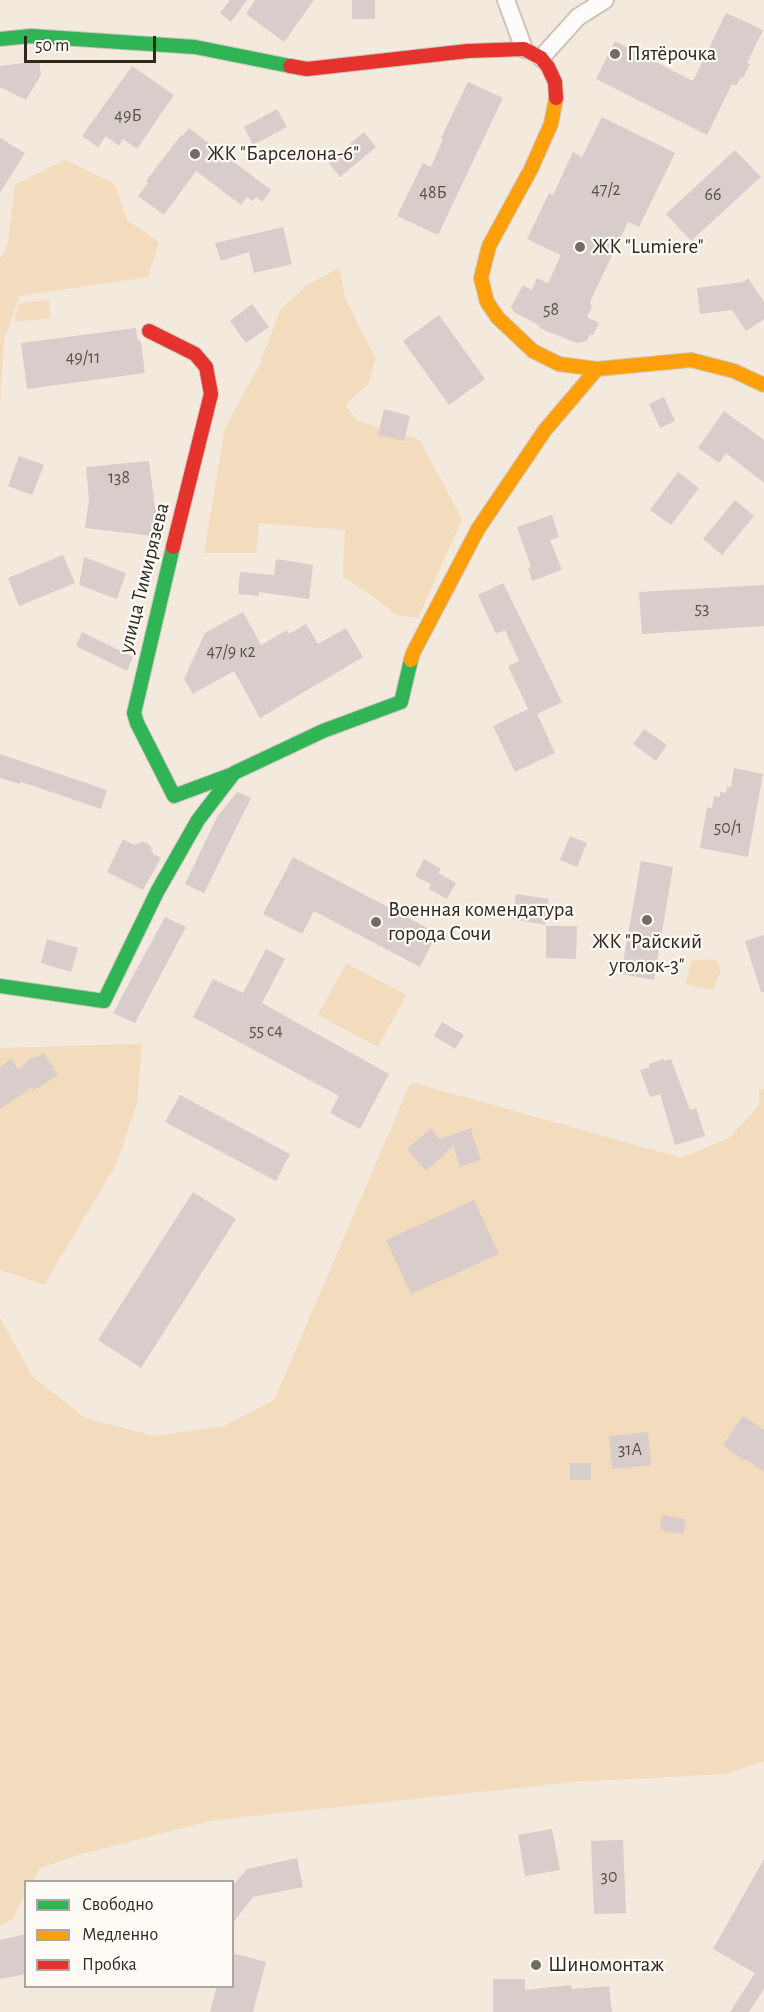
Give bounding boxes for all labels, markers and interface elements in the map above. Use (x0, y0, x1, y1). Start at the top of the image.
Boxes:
scale bar (27, 24, 159, 62)
text: 50 m (35, 37, 69, 55)
place label: Пятёрочка (627, 41, 716, 67)
marker: Пятёрочка (608, 47, 622, 61)
house number: 49Б (114, 105, 142, 127)
place label: ЖК "Барселона-6" (207, 141, 359, 167)
marker: ЖК "Барселона-6" (188, 147, 202, 161)
house number: 47/2 (591, 179, 621, 201)
house number: 48Б (419, 182, 447, 204)
house number: 66 (705, 184, 721, 206)
place label: ЖК "Lumiere" (592, 234, 704, 260)
marker: ЖК "Lumiere" (573, 240, 587, 254)
house number: 58 (543, 299, 559, 321)
house number: 49/11 (66, 347, 100, 369)
house number: 138 (108, 467, 130, 489)
street label: улица Тимирязева (113, 500, 175, 656)
house number: 53 (695, 598, 709, 620)
house number: 47/9 к2 (206, 641, 256, 663)
house number: 50/1 (714, 817, 742, 839)
place label: Военная комендатура города Сочи (388, 897, 574, 947)
marker: ЖК "Райский уголок-3" (640, 913, 654, 927)
marker: Военная комендатура города Сочи (369, 915, 383, 929)
place label: ЖК "Райский уголок-3" (592, 929, 702, 979)
house number: 55 с4 (249, 1020, 283, 1042)
house number: 31А (618, 1439, 642, 1461)
house number: 30 (601, 1866, 617, 1888)
legend (24, 1880, 234, 1988)
text: Свободно (82, 1896, 154, 1914)
text: Медленно (82, 1926, 158, 1944)
place label: Шиномонтаж (548, 1952, 664, 1978)
text: Пробка (82, 1956, 137, 1974)
marker: Шиномонтаж (529, 1958, 543, 1972)

